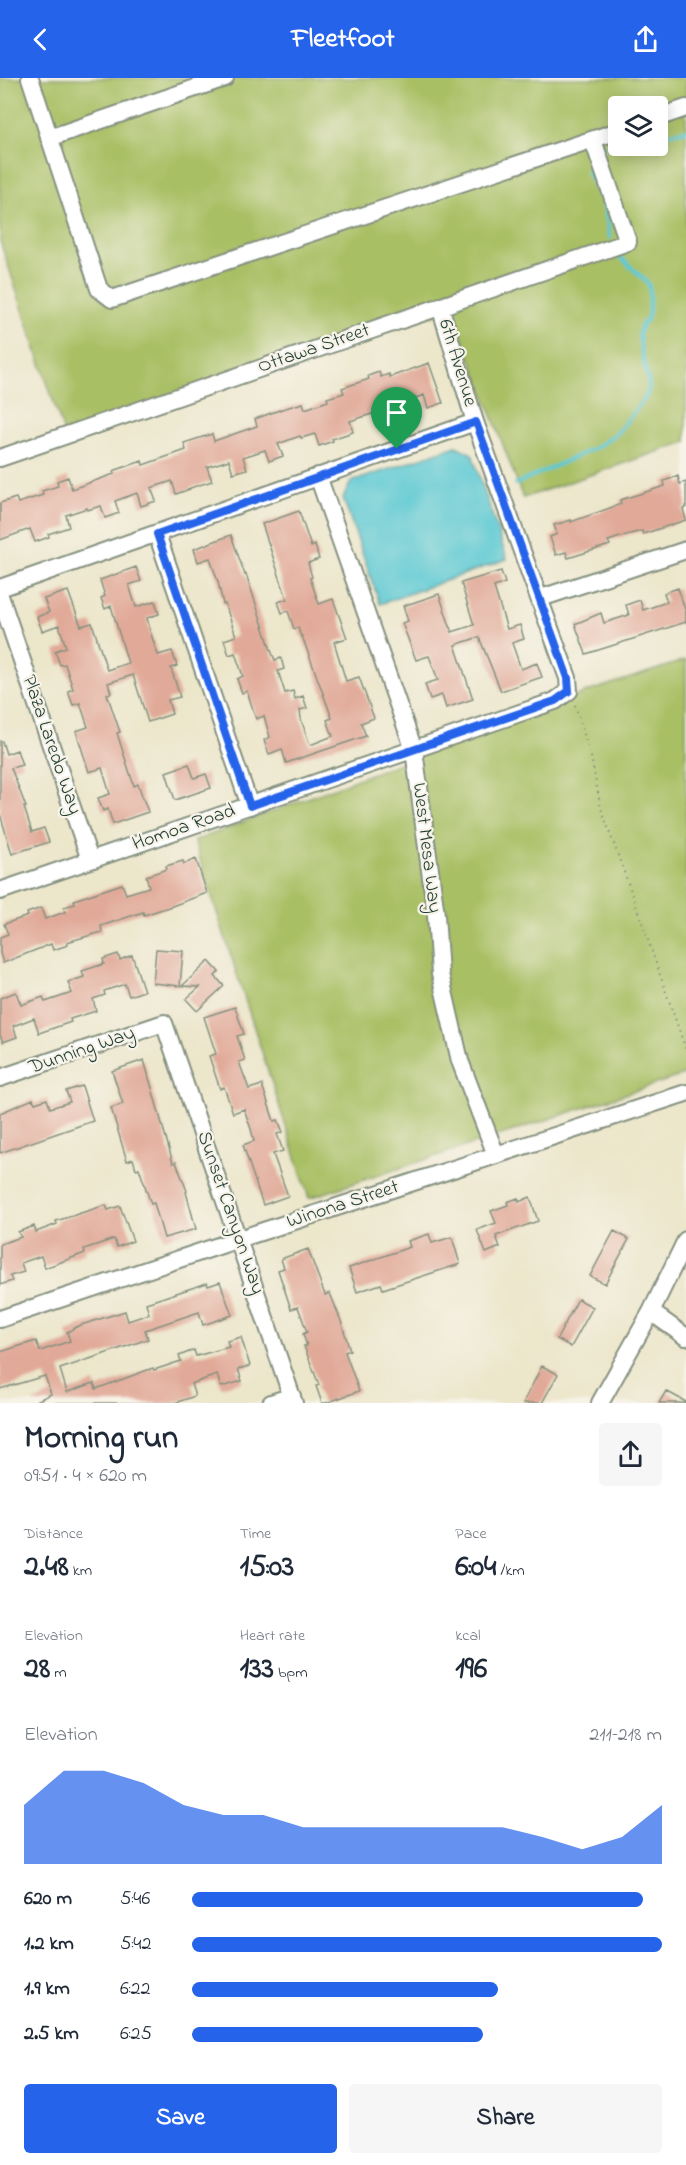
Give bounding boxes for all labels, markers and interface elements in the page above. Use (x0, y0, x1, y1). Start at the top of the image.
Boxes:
text: Fleetfoot (291, 20, 395, 59)
icon: back (24, 23, 57, 56)
icon: share (629, 23, 662, 56)
map controls (608, 96, 668, 156)
button: layers (608, 96, 668, 156)
street label: Ottawa Street (254, 316, 374, 382)
street label: 6th Avenue (430, 316, 484, 410)
pin (371, 387, 422, 449)
icon: arrive (380, 396, 413, 429)
street label: Plaza Laredo Way (14, 671, 88, 819)
street label: West Mesa Way (404, 781, 448, 915)
street label: Homoa Road (129, 797, 239, 859)
street label: Dunning Way (24, 1019, 139, 1084)
street label: Sunset Canyon Way (188, 1127, 272, 1299)
street label: Winona Street (283, 1173, 403, 1237)
text: Morning run (24, 1415, 178, 1463)
button: share (599, 1423, 662, 1486)
text: 09:51 · 4 × 620 m (24, 1462, 147, 1491)
text: Distance (24, 1522, 83, 1546)
text: Time (240, 1522, 271, 1546)
text: Pace (455, 1522, 487, 1546)
text: 2.48 (24, 1546, 69, 1590)
text: 15:03 (240, 1546, 294, 1590)
text: 6:04 (455, 1546, 496, 1590)
text: km (69, 1559, 92, 1583)
text: /km (496, 1559, 525, 1583)
text: Elevation (24, 1624, 83, 1648)
text: Heart rate (240, 1624, 305, 1648)
text: kcal (455, 1624, 481, 1648)
text: 28 (24, 1648, 50, 1692)
text: 133 (240, 1648, 274, 1692)
text: 196 (455, 1648, 487, 1692)
text: m (50, 1661, 67, 1685)
text: bpm (274, 1661, 308, 1685)
text: Elevation (24, 1721, 98, 1750)
text: 211–218 m (589, 1721, 662, 1750)
text: 620 m (24, 1885, 72, 1914)
text: 5:46 (120, 1885, 150, 1914)
text: 1.2 km (24, 1930, 74, 1959)
text: 5:42 (120, 1930, 151, 1959)
text: 1.9 km (24, 1975, 70, 2004)
text: 6:22 (120, 1975, 150, 2004)
text: 2.5 km (24, 2020, 79, 2049)
text: 6:25 (120, 2020, 152, 2049)
button: Save (24, 2084, 337, 2153)
button: Share (349, 2084, 662, 2153)

